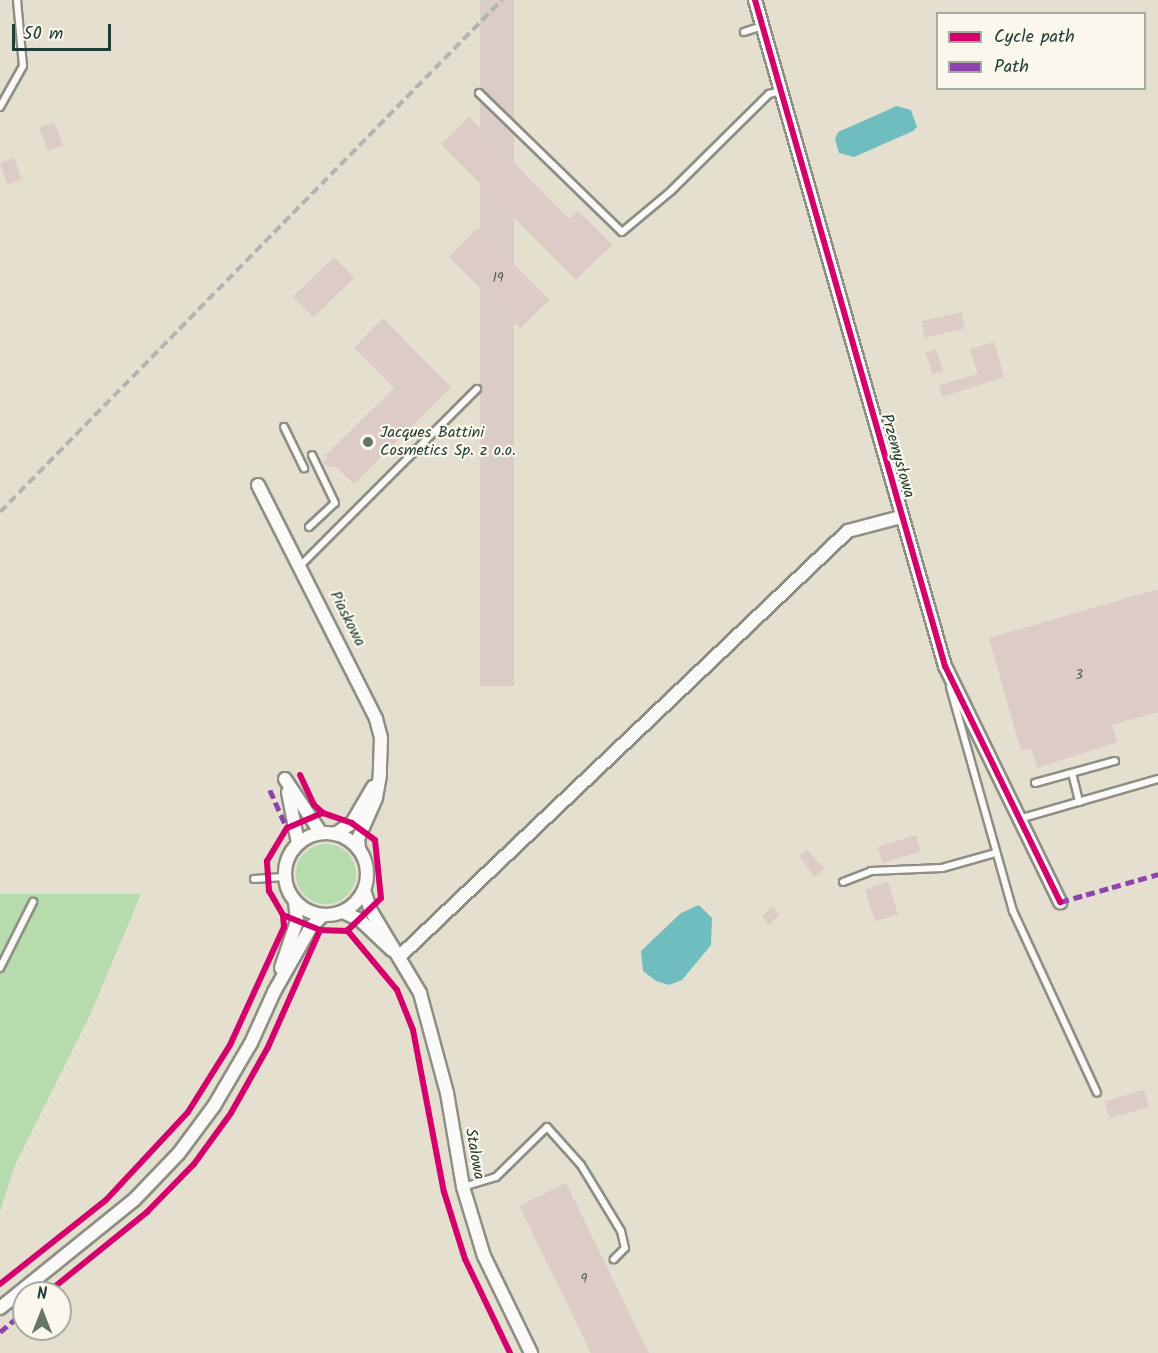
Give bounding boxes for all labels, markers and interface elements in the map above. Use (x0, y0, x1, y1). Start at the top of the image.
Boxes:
scale bar (15, 12, 114, 50)
legend (936, 12, 1146, 90)
text: 50 m (23, 20, 63, 49)
text: Cycle path (994, 23, 1075, 52)
text: Path (994, 53, 1029, 82)
house number: 19 (492, 270, 504, 286)
street label: Przemysłowa (876, 412, 918, 500)
place label: Jacques Battini Cosmetics Sp. z o.o. (380, 423, 516, 461)
marker: Jacques Battini Cosmetics Sp. z o.o. (361, 435, 375, 449)
street label: Piaskowa (325, 588, 369, 650)
house number: 3 (1075, 667, 1083, 683)
street label: Stalowa (460, 1127, 488, 1181)
house number: 9 (581, 1271, 587, 1287)
north arrow (12, 1281, 72, 1341)
text: N (37, 1282, 47, 1307)

